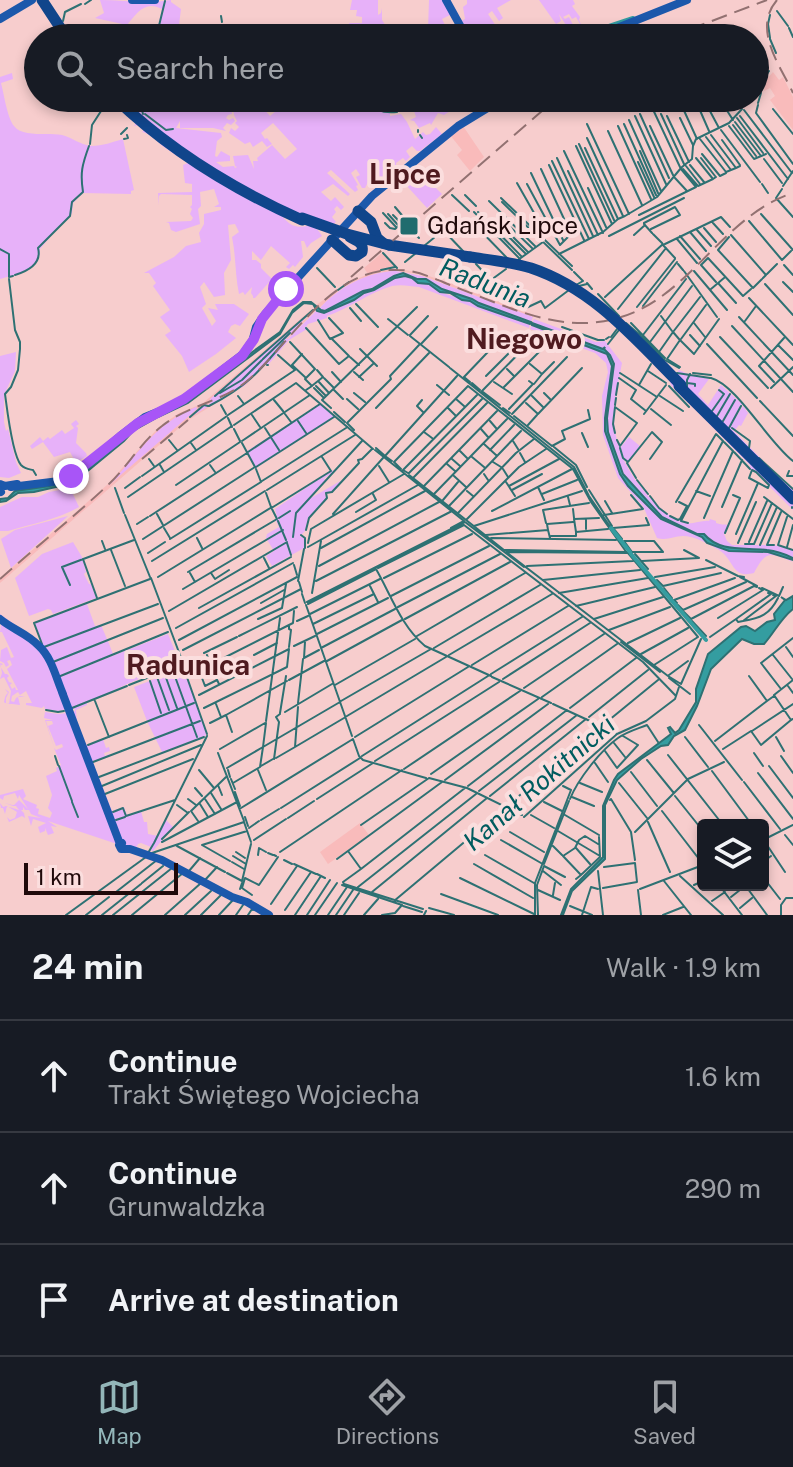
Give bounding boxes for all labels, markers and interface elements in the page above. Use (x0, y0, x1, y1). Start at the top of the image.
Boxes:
search box (24, 24, 769, 112)
icon: search (52, 46, 96, 90)
text: Search here (116, 50, 284, 86)
district label: Lipce (369, 157, 441, 190)
place label: Gdańsk Lipce (427, 211, 578, 239)
marker: Gdańsk Lipce (398, 215, 420, 237)
water label: Radunia (435, 251, 535, 314)
route start (268, 271, 304, 307)
district label: Niegowo (466, 322, 582, 355)
route end (53, 458, 89, 494)
district label: Radunica (126, 648, 250, 681)
water label: Kanał Rokitnicki (457, 708, 621, 857)
map controls (697, 819, 769, 891)
button: layers (697, 819, 769, 891)
scale bar (24, 859, 178, 895)
text: 1 km (36, 864, 82, 890)
text: 24 min (32, 947, 143, 987)
text: Walk · 1.9 km (606, 952, 761, 983)
text: Continue (108, 1043, 238, 1079)
icon: ahead (32, 1054, 76, 1098)
text: 1.6 km (685, 1061, 761, 1092)
text: Trakt Świętego Wojciecha (108, 1079, 420, 1110)
text: Continue (108, 1155, 238, 1191)
icon: ahead (32, 1166, 76, 1210)
text: 290 m (685, 1173, 761, 1204)
text: Grunwaldzka (108, 1191, 265, 1222)
icon: arrive (32, 1278, 76, 1322)
text: Arrive at destination (108, 1282, 399, 1318)
tab: Map (97, 1375, 142, 1449)
tab: Directions (336, 1375, 439, 1449)
tab: Saved (633, 1375, 696, 1449)

